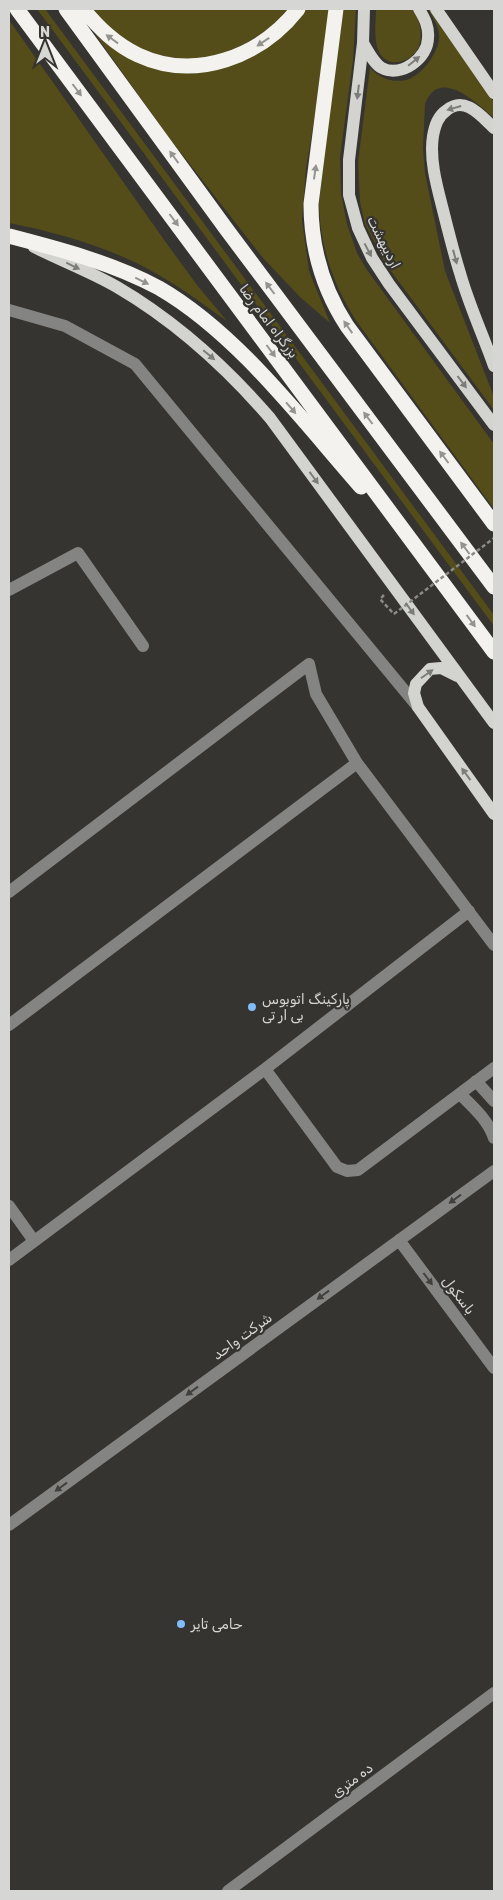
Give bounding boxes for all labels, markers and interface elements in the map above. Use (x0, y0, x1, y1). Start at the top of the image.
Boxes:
north arrow (20, 20, 70, 70)
text: N (40, 24, 50, 41)
one-way arrow (106, 33, 119, 44)
one-way arrow (257, 37, 270, 47)
one-way arrow (407, 56, 420, 67)
one-way arrow (72, 83, 82, 97)
one-way arrow (354, 84, 362, 100)
one-way arrow (447, 104, 462, 112)
one-way arrow (169, 150, 179, 164)
one-way arrow (311, 164, 319, 180)
one-way arrow (169, 213, 179, 227)
street label: اردیبهشت (363, 213, 404, 271)
one-way arrow (364, 243, 372, 258)
one-way arrow (452, 249, 460, 264)
one-way arrow (66, 262, 80, 270)
one-way arrow (135, 276, 150, 285)
street label: بزرگراه امام رضا (234, 281, 302, 362)
one-way arrow (265, 281, 275, 295)
one-way arrow (343, 320, 353, 333)
one-way arrow (266, 344, 276, 358)
one-way arrow (202, 349, 215, 360)
one-way arrow (457, 375, 468, 388)
one-way arrow (286, 401, 297, 414)
one-way arrow (362, 412, 373, 425)
one-way arrow (439, 450, 449, 464)
one-way arrow (309, 471, 319, 485)
one-way arrow (460, 541, 470, 555)
one-way arrow (405, 602, 415, 616)
one-way arrow (466, 614, 476, 628)
one-way arrow (420, 669, 434, 679)
one-way arrow (461, 767, 471, 781)
place label: پارکینگ اتوبوس بی ار تی (262, 991, 350, 1024)
marker: پارکینگ اتوبوس بی ار تی (246, 1001, 258, 1013)
one-way arrow (448, 1194, 462, 1204)
one-way arrow (423, 1272, 433, 1286)
street label: باسکول (439, 1273, 479, 1318)
one-way arrow (316, 1290, 330, 1300)
street label: شرکت واحد (209, 1309, 275, 1364)
one-way arrow (185, 1386, 199, 1396)
one-way arrow (54, 1482, 68, 1492)
place label: حامی تایر (190, 1616, 243, 1633)
marker: حامی تایر (175, 1618, 187, 1630)
street label: ده متری (328, 1759, 376, 1801)

